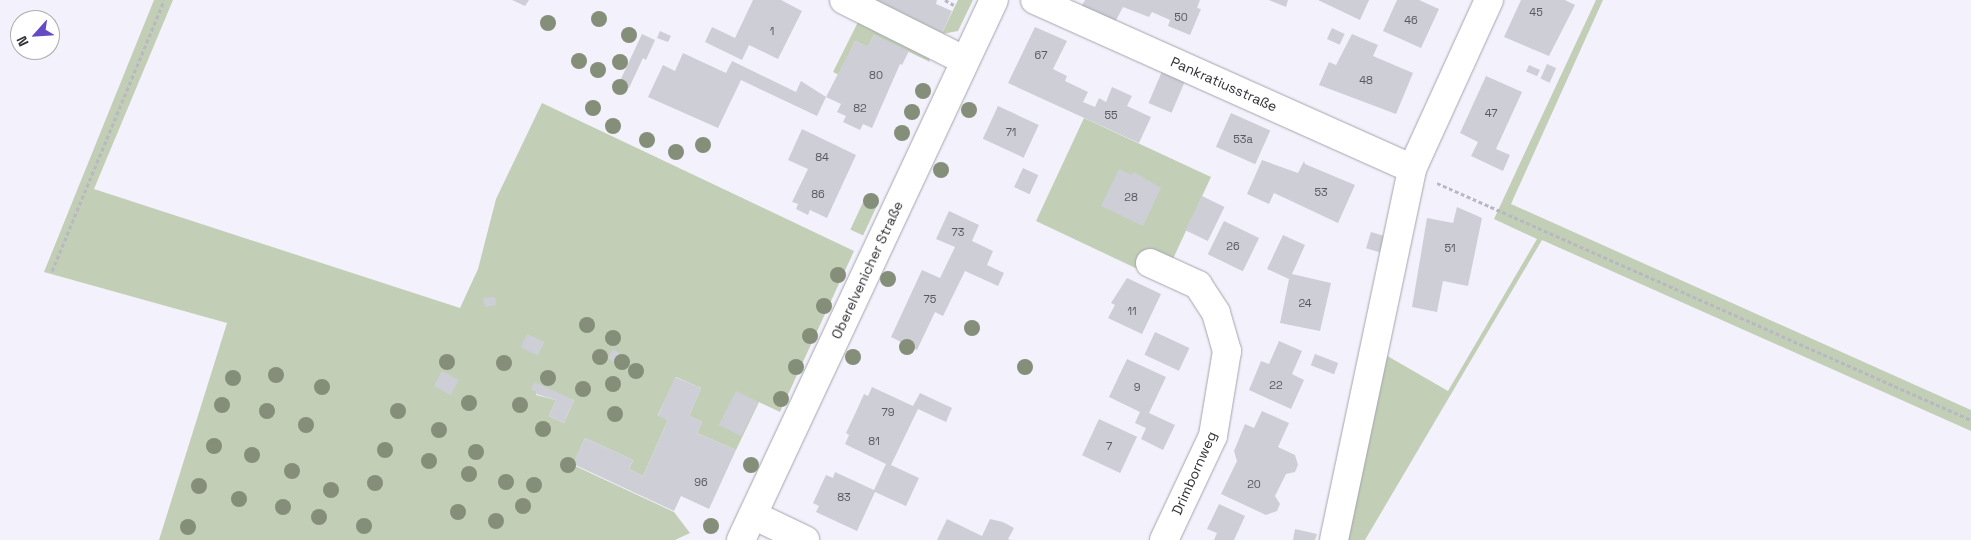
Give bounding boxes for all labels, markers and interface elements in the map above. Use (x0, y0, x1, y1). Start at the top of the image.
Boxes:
house number: 45 (1529, 5, 1543, 19)
north arrow (10, 10, 60, 60)
house number: 50 (1174, 10, 1188, 24)
house number: 46 (1404, 13, 1418, 27)
house number: 1 (770, 24, 774, 38)
text: N (12, 33, 33, 49)
house number: 67 (1035, 48, 1047, 62)
street label: Pankratiusstraße (1168, 53, 1280, 115)
house number: 80 (869, 68, 883, 82)
house number: 48 (1359, 73, 1373, 87)
house number: 82 (853, 101, 867, 115)
house number: 47 (1485, 106, 1497, 120)
house number: 55 (1104, 108, 1118, 122)
house number: 71 (1006, 125, 1016, 139)
house number: 53a (1233, 132, 1253, 146)
house number: 84 (815, 150, 829, 164)
house number: 53 (1314, 185, 1328, 199)
house number: 86 (811, 187, 825, 201)
house number: 28 (1124, 190, 1138, 204)
street label: Oberelvenicher Straße (828, 198, 906, 342)
house number: 73 (952, 225, 964, 239)
house number: 26 (1226, 239, 1240, 253)
house number: 51 (1444, 241, 1456, 255)
house number: 75 (924, 292, 936, 306)
house number: 24 (1298, 296, 1312, 310)
house number: 11 (1127, 304, 1137, 318)
house number: 22 (1269, 378, 1283, 392)
house number: 9 (1134, 380, 1140, 394)
house number: 79 (882, 405, 894, 419)
street label: Drimbornweg (1168, 429, 1220, 517)
house number: 81 (868, 434, 880, 448)
house number: 7 (1106, 439, 1112, 453)
house number: 96 (694, 475, 708, 489)
house number: 20 (1247, 477, 1261, 491)
house number: 83 (837, 490, 851, 504)

